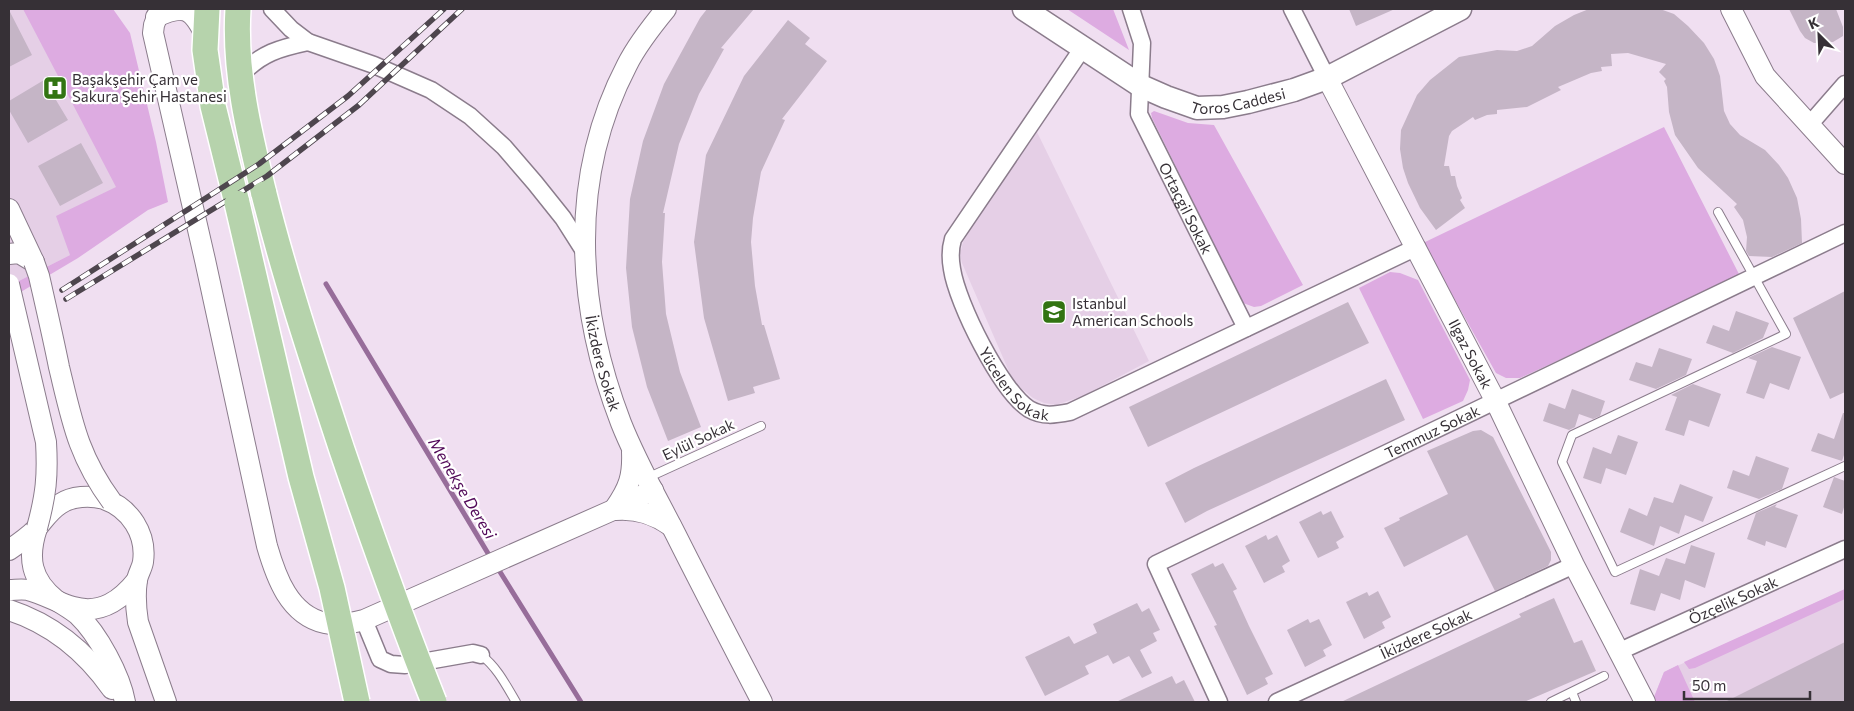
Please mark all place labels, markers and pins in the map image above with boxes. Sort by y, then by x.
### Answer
place label: Başakşehir Çam ve Sakura Şehir Hastanesi [72,70,227,105]
hospital icon: Başakşehir Çam ve Sakura Şehir Hastanesi [42,75,68,101]
place label: Istanbul American Schools [1072,294,1193,329]
school or university icon: Istanbul American Schools [1041,299,1067,325]

